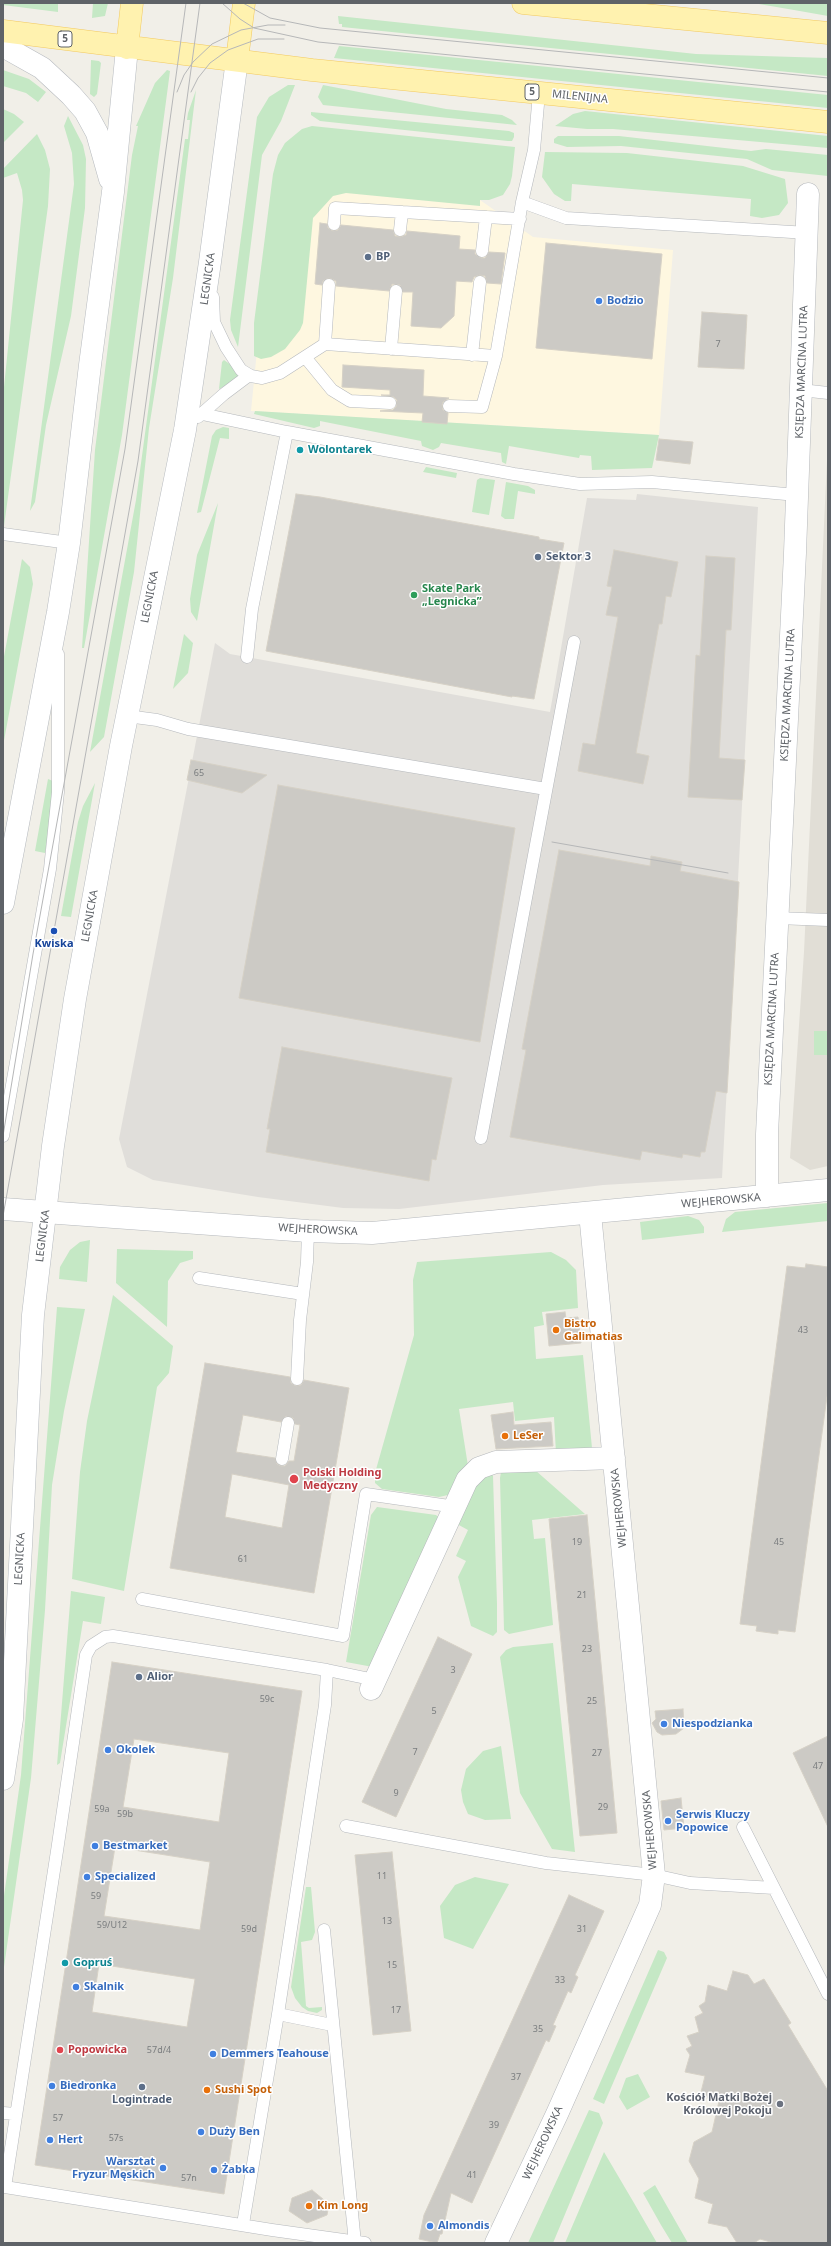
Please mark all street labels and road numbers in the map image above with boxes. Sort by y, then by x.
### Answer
road number: 5 [58,31,72,47]
road number: 5 [525,84,539,100]
street label: MILENIJNA [551,88,609,106]
street label: LEGNICKA [198,252,218,306]
street label: KSIĘDZA MARCINA LUTRA [793,305,811,439]
street label: LEGNICKA [138,570,162,624]
street label: KSIĘDZA MARCINA LUTRA [778,628,798,762]
street label: LEGNICKA [79,889,101,943]
street label: KSIĘDZA MARCINA LUTRA [762,952,782,1086]
street label: WEJHEROWSKA [681,1191,761,1211]
street label: LEGNICKA [33,1209,53,1263]
street label: WEJHEROWSKA [278,1221,358,1239]
street label: WEJHEROWSKA [608,1468,630,1548]
street label: LEGNICKA [12,1532,28,1586]
street label: WEJHEROWSKA [640,1790,660,1870]
street label: WEJHEROWSKA [520,2104,566,2182]

